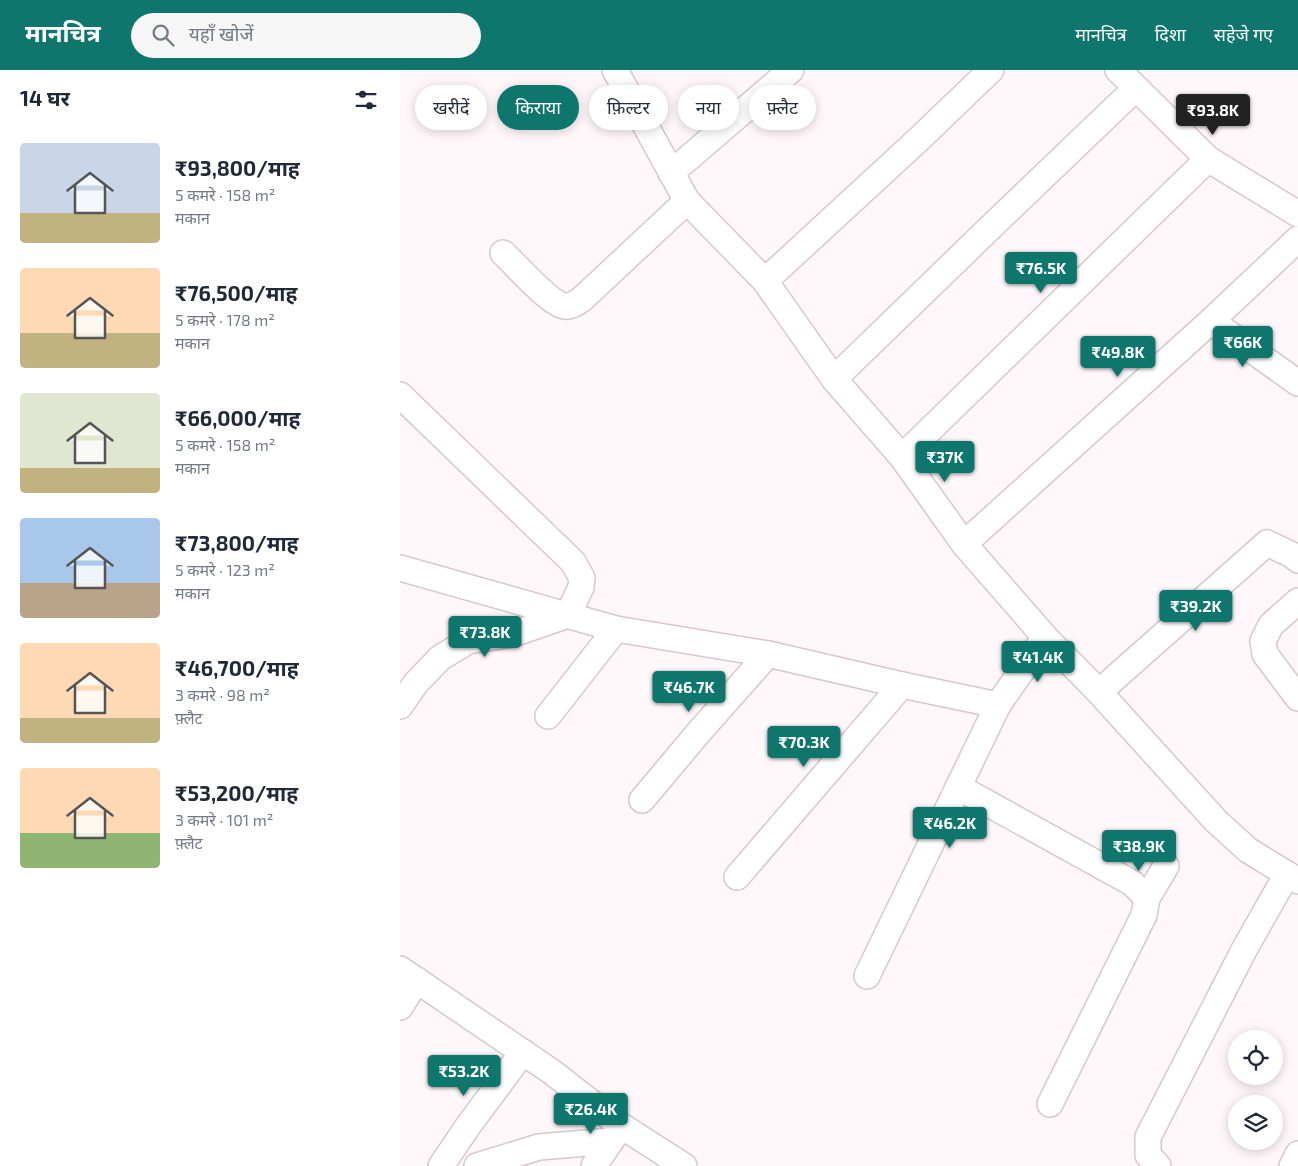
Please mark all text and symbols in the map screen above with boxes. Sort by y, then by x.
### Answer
search box [131,13,481,58]
text: मानचित्र [25,18,101,47]
icon: search [149,21,177,49]
text: यहाँ खोजें [189,22,254,45]
text: मानचित्र [1075,23,1127,45]
text: दिशा [1155,23,1186,45]
text: सहेजे गए [1214,23,1273,45]
text: 14 घर [20,85,70,110]
chip: खरीदें [415,85,487,130]
chip: किराया [497,85,579,130]
chip: फ़िल्टर [589,85,668,130]
chip: नया [678,85,739,130]
chip: फ़्लैट [749,85,816,130]
icon: filters [352,86,380,114]
pin: ₹93.8K [1172,93,1254,136]
text: ₹93.8K [1187,100,1239,119]
text: ₹93,800/माह [175,155,300,180]
icon: home [60,163,120,223]
text: 5 कमरे · 158 m² [175,185,275,204]
text: मकान [175,208,210,227]
pin: ₹76.5K [1000,252,1082,294]
text: ₹76.5K [1016,258,1066,277]
text: ₹76,500/माह [175,280,297,305]
icon: home [60,288,120,348]
text: 5 कमरे · 178 m² [175,310,275,329]
pin: ₹66K [1213,326,1273,368]
text: ₹66K [1224,332,1262,351]
text: मकान [175,333,210,352]
pin: ₹49.8K [1077,336,1159,378]
text: ₹49.8K [1091,342,1145,361]
text: ₹66,000/माह [175,405,300,430]
icon: home [60,413,120,473]
text: 5 कमरे · 158 m² [175,435,275,454]
pin: ₹37K [915,440,975,483]
text: ₹37K [926,447,964,466]
text: मकान [175,458,210,477]
text: ₹73,800/माह [175,530,298,555]
icon: home [60,538,120,598]
text: 5 कमरे · 123 m² [175,560,275,579]
text: मकान [175,583,210,602]
pin: ₹39.2K [1155,590,1237,632]
text: ₹39.2K [1170,596,1222,615]
pin: ₹73.8K [444,616,526,658]
text: ₹73.8K [460,622,511,641]
pin: ₹41.4K [997,640,1079,683]
text: ₹41.4K [1013,647,1063,666]
text: ₹46,700/माह [175,655,299,680]
icon: home [60,663,120,723]
pin: ₹46.7K [648,670,730,713]
text: ₹46.7K [663,677,715,696]
text: 3 कमरे · 98 m² [175,685,270,704]
text: फ़्लैट [175,708,203,727]
pin: ₹70.3K [763,726,845,768]
text: ₹70.3K [778,732,830,751]
text: ₹53,200/माह [175,780,298,805]
icon: home [60,788,120,848]
pin: ₹46.2K [909,806,991,849]
text: 3 कमरे · 101 m² [175,810,273,829]
text: ₹46.2K [924,813,976,832]
pin: ₹38.9K [1098,830,1180,872]
text: फ़्लैट [175,833,203,852]
text: ₹38.9K [1113,836,1165,855]
map controls [1228,1030,1283,1150]
button: locate [1228,1030,1283,1085]
pin: ₹53.2K [423,1054,505,1097]
text: ₹53.2K [439,1061,489,1080]
pin: ₹26.4K [550,1092,632,1135]
button: layers [1228,1095,1283,1150]
text: ₹26.4K [565,1099,617,1118]

